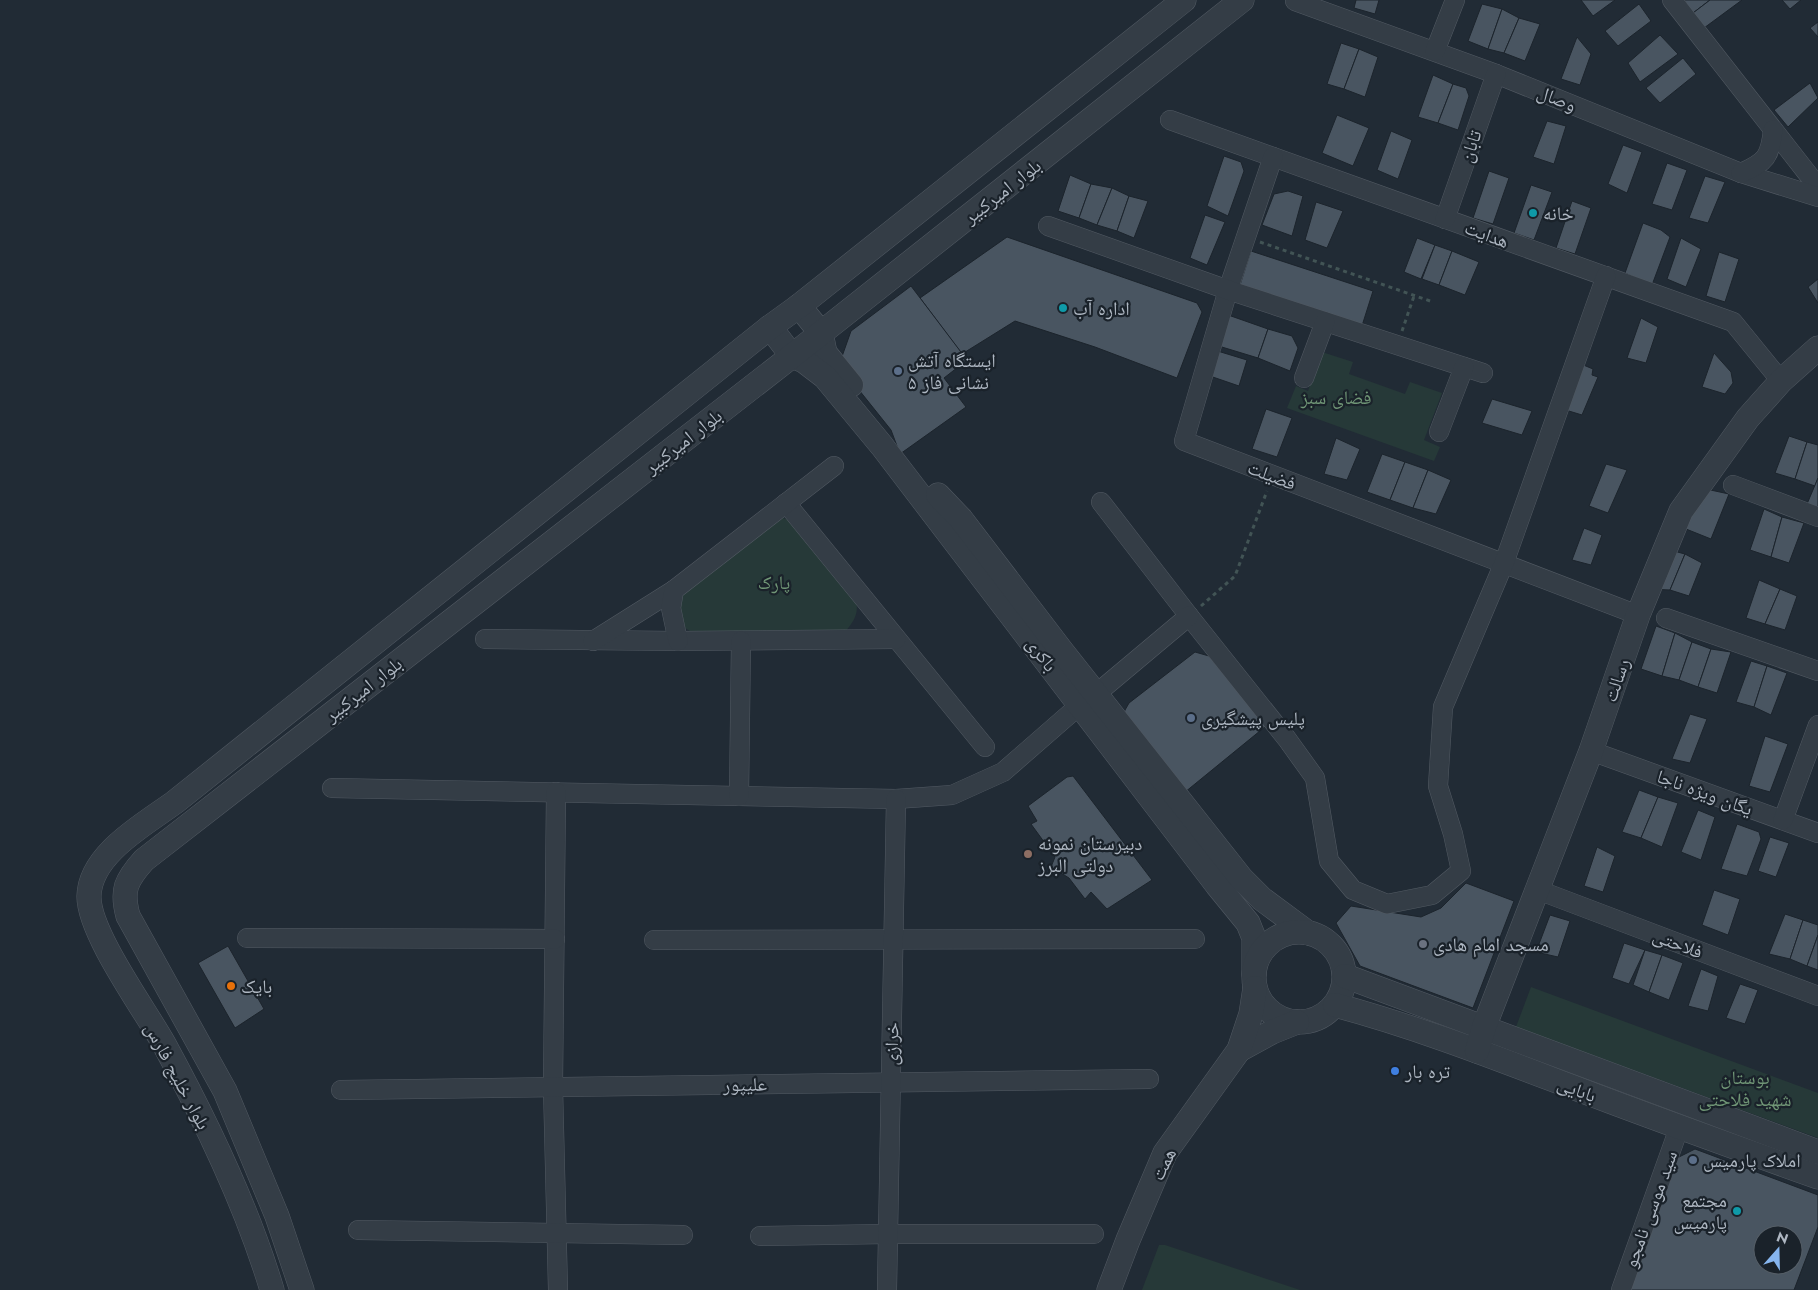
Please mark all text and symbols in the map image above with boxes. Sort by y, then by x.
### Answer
street label: وصال [1533,78,1580,118]
street label: تابان [1452,126,1489,166]
street label: بلوار امیرکبیر [957,152,1047,231]
place label: خانه [1543,200,1574,227]
marker: خانه [1527,207,1539,219]
street label: هدایت [1461,214,1513,255]
place label: اداره آب [1073,295,1130,322]
marker: اداره آب [1057,302,1069,314]
place label: ایستگاه آتش نشانی فاز ۵ [908,347,996,396]
marker: ایستگاه آتش نشانی فاز ۵ [892,365,904,377]
park label: فضای سبز [1300,384,1371,411]
street label: بلوار امیرکبیر [638,402,728,481]
street label: فضیلت [1244,454,1300,497]
park label: پارک [758,569,790,596]
street label: باکری [1020,631,1064,677]
street label: بلوار امیرکبیر [318,650,408,729]
street label: رسالت [1597,655,1636,705]
place label: پلیس پیشگیری [1201,705,1305,732]
marker: پلیس پیشگیری [1185,712,1197,724]
street label: یگان ویژه ناجا [1653,763,1757,822]
place label: دبیرستان نمونه دولتی البرز [1037,830,1143,879]
marker: دبیرستان نمونه دولتی البرز [1022,848,1034,860]
street label: فلاحتی [1649,922,1707,965]
place label: مسجد امام هادی [1433,931,1549,958]
marker: مسجد امام هادی [1417,938,1429,950]
place label: بایک [241,973,272,1000]
marker: بایک [225,980,237,992]
street label: بلوار خلیج فارس [138,1018,217,1135]
street label: خرازی [878,1022,905,1066]
place label: تره بار [1404,1058,1450,1085]
park label: بوستان شهید فلاحتی [1699,1064,1791,1113]
marker: تره بار [1389,1065,1401,1077]
street label: بابایی [1553,1070,1600,1109]
street label: علیپور [722,1071,768,1098]
street label: همت [1144,1143,1183,1185]
street label: سید موسی نامجو [1617,1147,1684,1272]
place label: املاک پارمیس [1703,1147,1801,1174]
marker: املاک پارمیس [1687,1154,1699,1166]
place label: مجتمع پارمیس [1674,1187,1727,1236]
marker: مجتمع پارمیس [1731,1205,1743,1217]
north arrow [1753,1225,1803,1275]
text: N [1774,1226,1791,1249]

